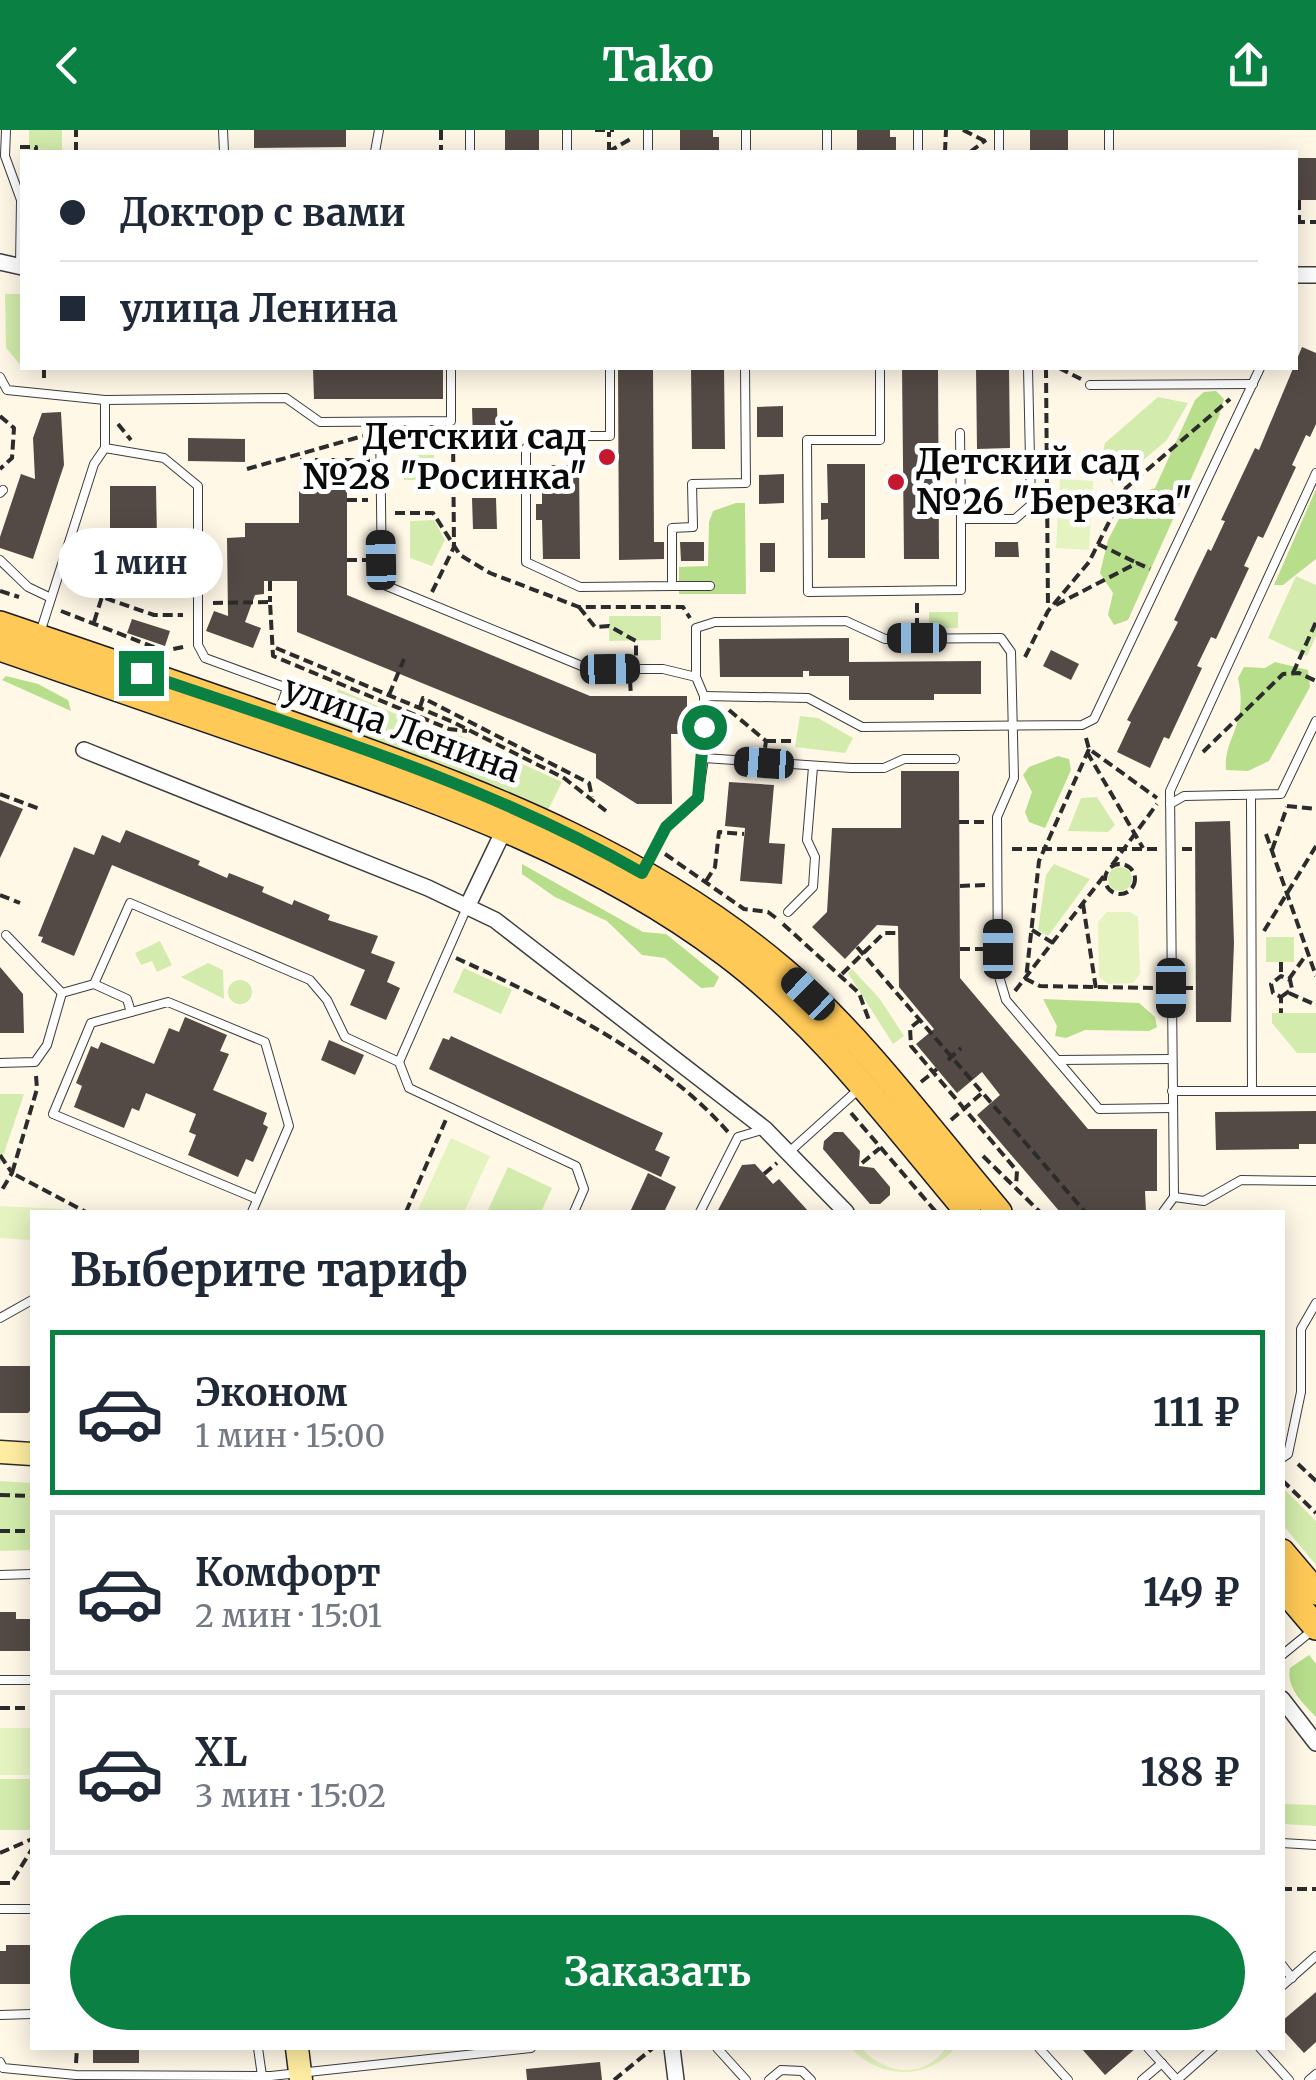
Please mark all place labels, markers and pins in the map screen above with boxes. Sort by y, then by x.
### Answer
place label: Детский сад №28 "Росинка" [303,415,587,499]
place label: Детский сад №26 "Березка" [916,440,1192,524]
marker: Детский сад №28 "Росинка" [596,446,618,468]
marker: Детский сад №26 "Березка" [885,471,907,493]

